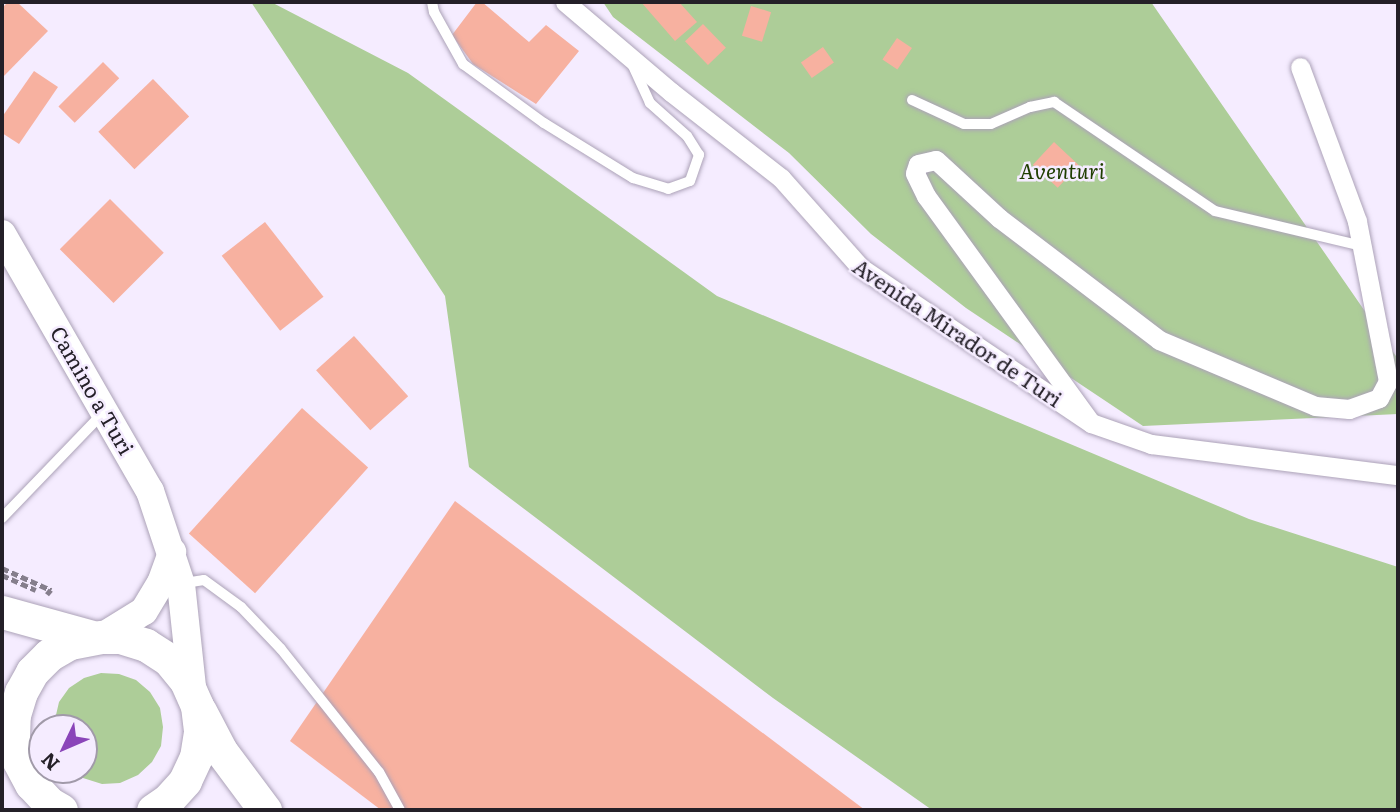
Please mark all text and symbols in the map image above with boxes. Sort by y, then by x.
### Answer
park label: Aventuri [1019,157,1105,183]
street label: Avenida Mirador de Turi [849,253,1067,411]
street label: Camino a Turi [46,321,140,459]
north arrow [28,714,98,784]
text: N [34,747,65,778]

